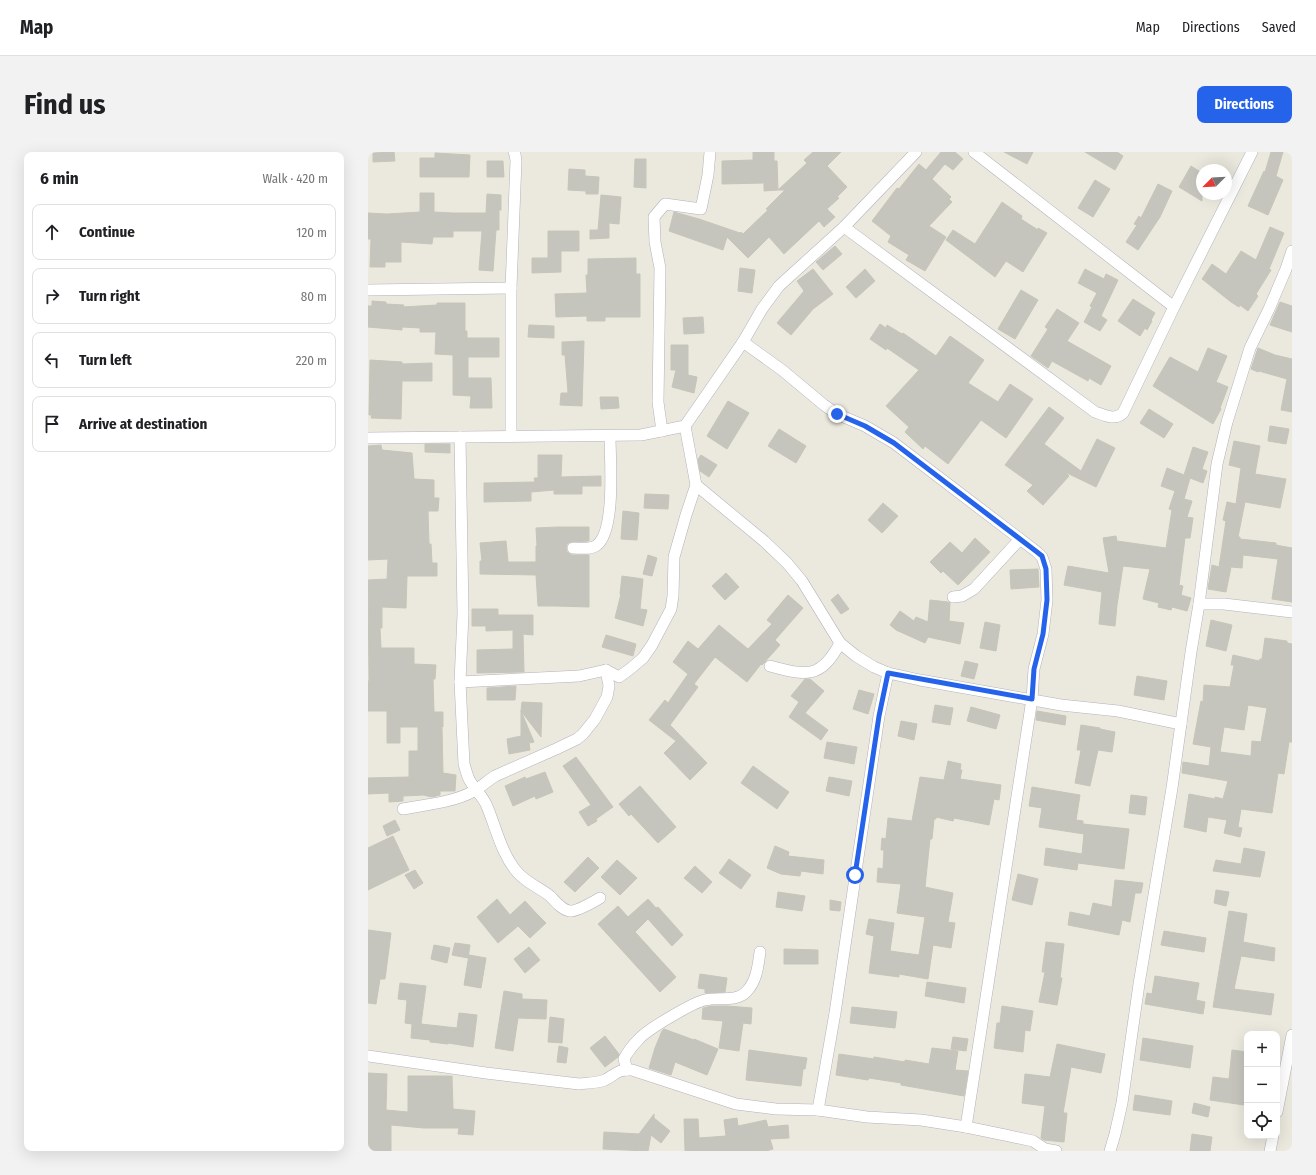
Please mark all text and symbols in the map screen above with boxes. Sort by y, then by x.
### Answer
text: Map [20,16,53,39]
text: Map [1136,19,1160,36]
text: Directions [1182,19,1240,36]
text: Saved [1262,19,1296,36]
button: Directions [1197,86,1292,123]
text: Find us [24,88,106,121]
north arrow [1196,164,1232,200]
text: 6 min [40,168,79,189]
text: Walk · 420 m [262,171,328,186]
icon: ahead [41,221,63,243]
text: Continue [79,223,135,241]
text: 120 m [296,225,327,240]
icon: right [41,285,63,307]
text: Turn right [79,287,140,305]
text: 80 m [301,289,327,304]
icon: left [41,349,63,371]
text: Turn left [79,351,132,369]
text: 220 m [296,353,327,368]
route end [828,405,846,423]
icon: arrive [41,413,63,435]
text: Arrive at destination [79,415,207,433]
route start [846,866,864,884]
map controls [1244,1031,1280,1139]
button: + [1244,1031,1280,1067]
button: − [1244,1067,1280,1103]
button: locate [1244,1103,1280,1139]

